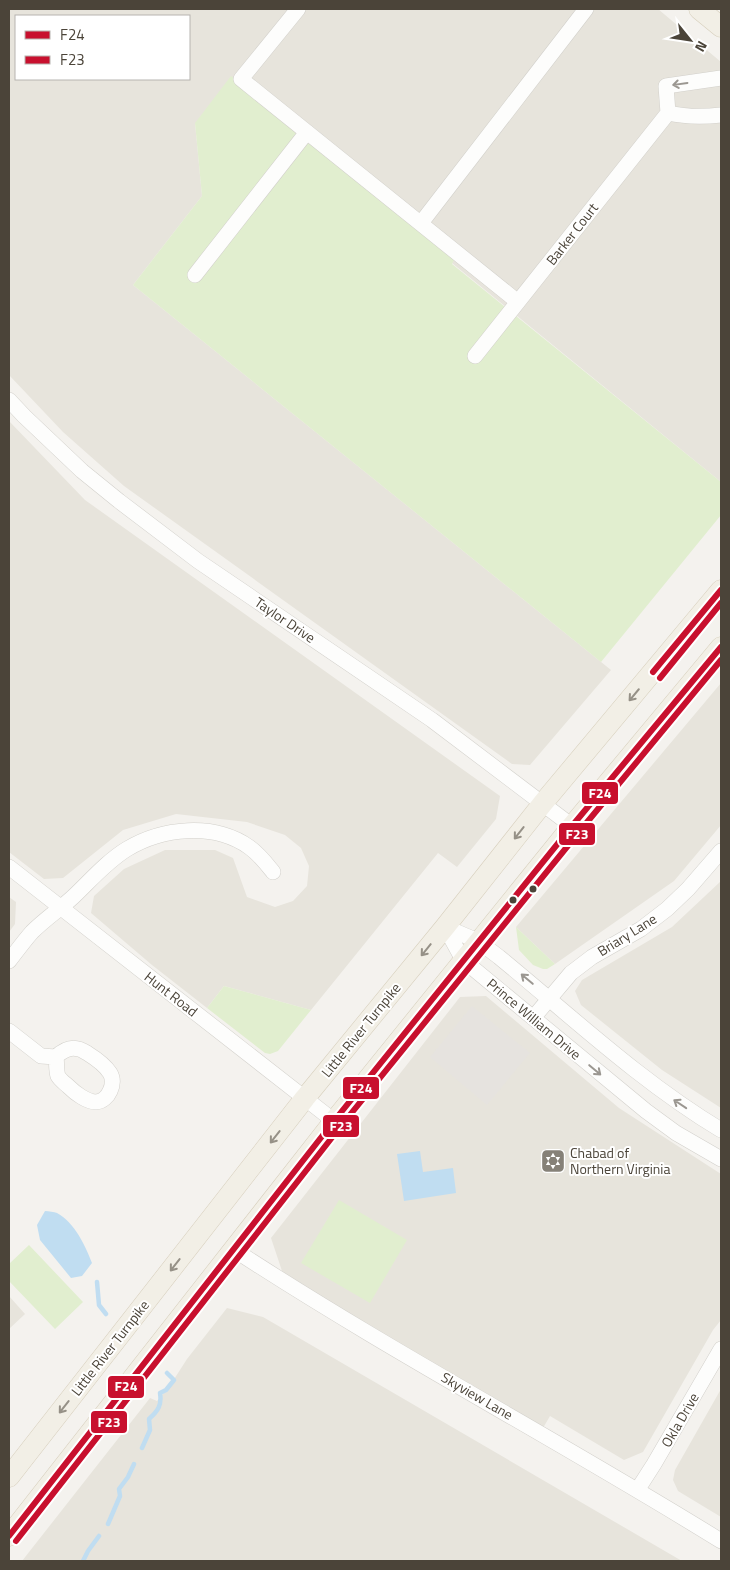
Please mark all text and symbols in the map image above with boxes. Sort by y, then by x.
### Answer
legend [15,15,190,80]
north arrow [665,15,715,65]
text: F24 [60,23,85,46]
text: N [690,37,713,56]
text: F23 [60,48,85,71]
one-way arrow [672,79,688,89]
street label: Barker Court [541,198,603,269]
street label: Taylor Drive [251,592,320,648]
one-way arrow [628,688,640,701]
line badge: F24 [581,781,619,805]
text: F24 [588,782,612,803]
line badge: F23 [558,822,596,846]
text: F23 [565,823,589,844]
one-way arrow [514,827,525,840]
unlabelled marker [528,884,538,894]
unlabelled marker [508,895,518,905]
street label: Briary Lane [593,908,661,961]
one-way arrow [420,944,431,957]
street label: Hunt Road [140,966,202,1021]
street label: Prince William Drive [483,973,586,1064]
one-way arrow [520,974,533,985]
street label: Little River Turnpike [316,978,405,1081]
one-way arrow [588,1064,601,1075]
line badge: F24 [342,1076,380,1100]
text: F24 [349,1077,373,1098]
one-way arrow [673,1099,687,1109]
line badge: F23 [322,1114,360,1138]
text: F23 [329,1115,353,1136]
one-way arrow [269,1130,280,1143]
place label: Chabad of Northern Virginia [570,1142,670,1179]
synagogue icon: Chabad of Northern Virginia [540,1148,566,1174]
one-way arrow [169,1258,180,1271]
street label: Little River Turnpike [66,1295,154,1400]
street label: Skyview Lane [437,1366,517,1425]
line badge: F24 [107,1375,145,1399]
text: F24 [114,1375,138,1396]
street label: Okla Drive [655,1389,704,1451]
one-way arrow [58,1400,69,1413]
line badge: F23 [90,1410,128,1434]
text: F23 [97,1411,121,1432]

